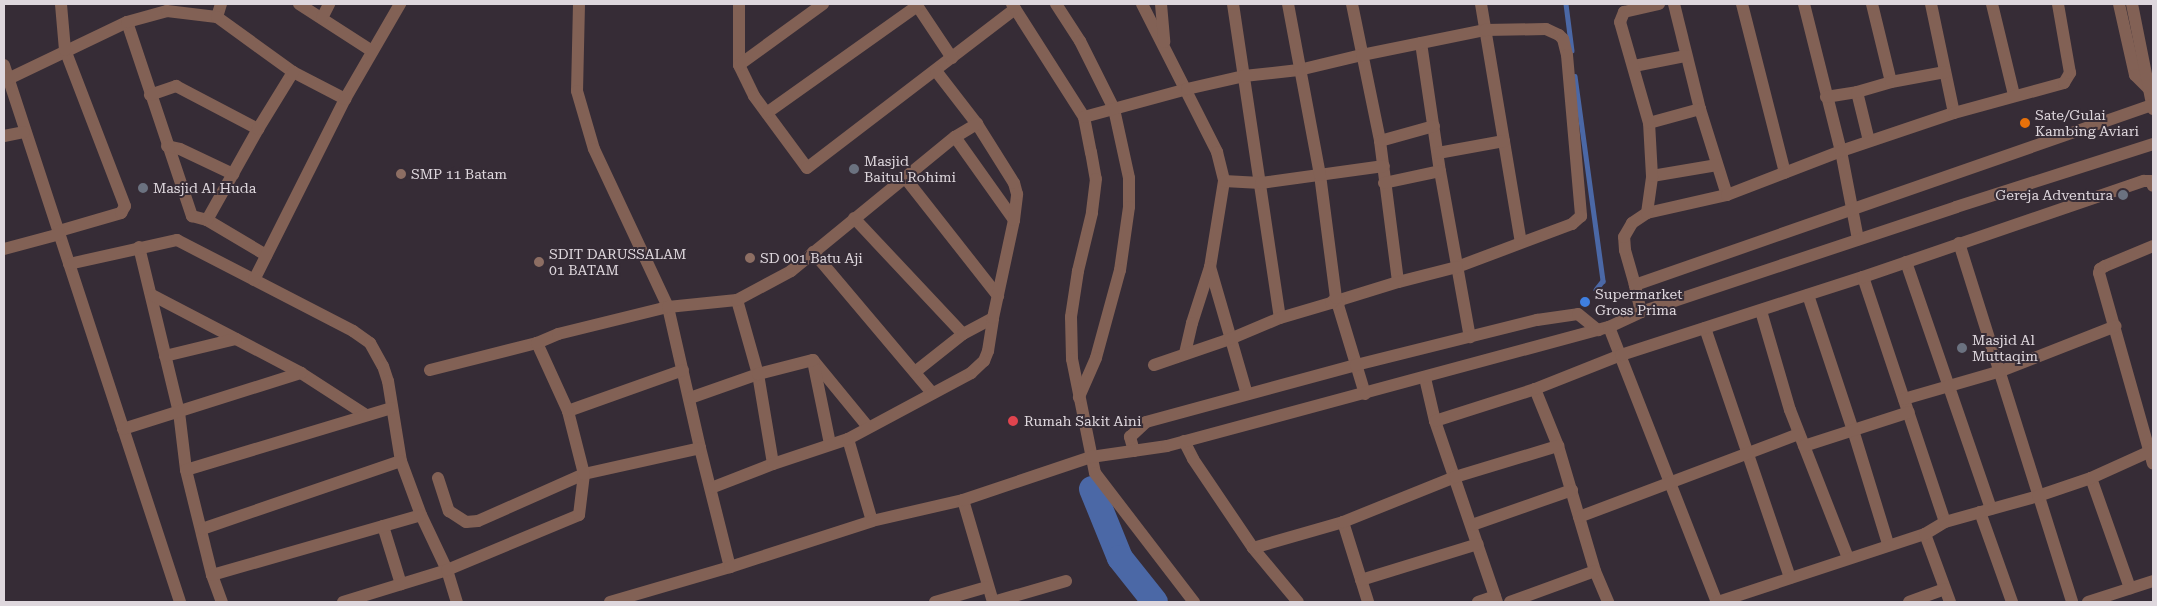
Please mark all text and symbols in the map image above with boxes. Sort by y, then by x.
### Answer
place label: Sate/Gulai Kambing Aviari [2035,107,2139,140]
marker: Sate/Gulai Kambing Aviari [2019,117,2031,129]
place label: Masjid Baitul Rohimi [864,153,956,186]
marker: Masjid Baitul Rohimi [848,163,860,175]
place label: SMP 11 Batam [411,166,507,182]
marker: SMP 11 Batam [395,168,407,180]
place label: Masjid Al Huda [153,180,256,196]
marker: Masjid Al Huda [137,182,149,194]
place label: Gereja Adventura [1995,187,2113,203]
marker: Gereja Adventura [2117,189,2129,201]
place label: SDIT DARUSSALAM 01 BATAM [549,246,686,278]
place label: SD 001 Batu Aji [760,250,863,266]
marker: SD 001 Batu Aji [744,252,756,264]
marker: SDIT DARUSSALAM 01 BATAM [533,256,545,268]
place label: Supermarket Gross Prima [1595,286,1683,318]
marker: Supermarket Gross Prima [1579,296,1591,308]
place label: Masjid Al Muttaqim [1972,332,2038,364]
marker: Masjid Al Muttaqim [1956,342,1968,354]
place label: Rumah Sakit Aini [1024,413,1141,429]
marker: Rumah Sakit Aini [1006,414,1020,428]

